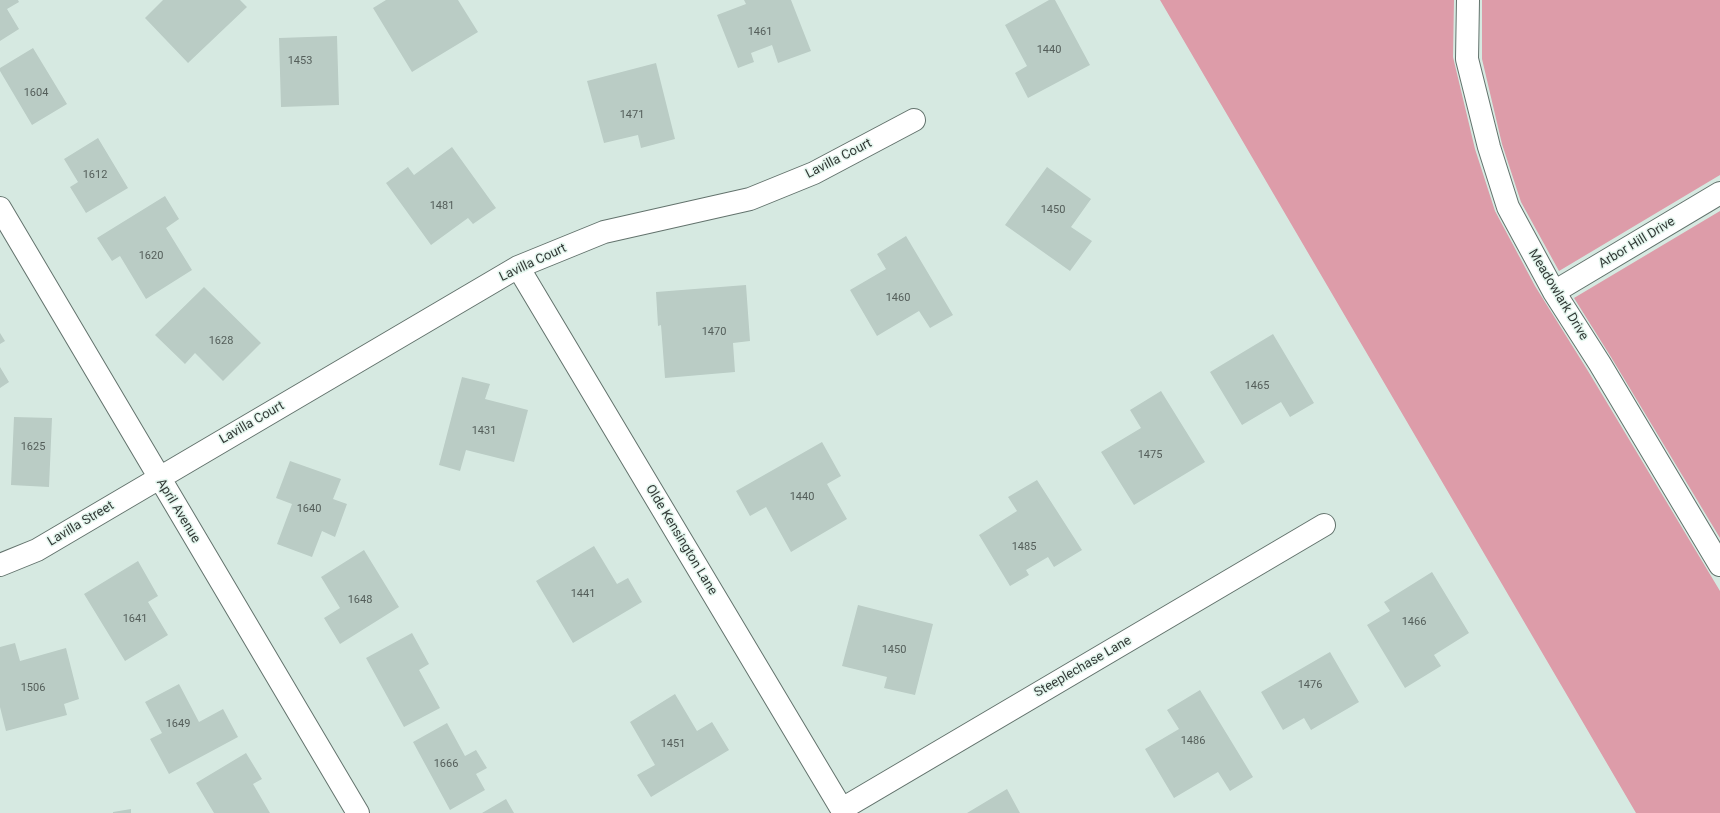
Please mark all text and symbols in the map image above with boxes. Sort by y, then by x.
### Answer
house number: 1461 [748,25,772,39]
house number: 1440 [1037,43,1061,57]
house number: 1453 [288,54,312,68]
house number: 1604 [24,86,48,100]
house number: 1471 [620,108,644,122]
street label: Lavilla Court [803,136,875,182]
house number: 1612 [83,168,107,182]
house number: 1481 [430,199,454,213]
house number: 1450 [1041,203,1065,217]
street label: Arbor Hill Drive [1596,214,1678,272]
street label: Lavilla Court [497,241,569,285]
street label: Meadowlark Drive [1525,247,1591,343]
house number: 1620 [139,249,163,263]
house number: 1460 [886,291,910,305]
house number: 1470 [702,325,726,339]
house number: 1628 [209,334,233,348]
house number: 1465 [1245,379,1269,393]
street label: Lavilla Court [217,398,287,448]
house number: 1431 [472,424,496,438]
house number: 1625 [21,440,45,454]
house number: 1475 [1138,448,1162,462]
street label: April Avenue [153,476,203,546]
street label: Olde Kensington Lane [642,482,720,598]
house number: 1440 [790,490,814,504]
street label: Lavilla Street [45,498,117,550]
house number: 1640 [297,502,321,516]
house number: 1485 [1012,540,1036,554]
house number: 1441 [571,587,595,601]
house number: 1648 [348,593,372,607]
house number: 1641 [123,612,147,626]
house number: 1466 [1402,615,1426,629]
street label: Steeplechase Lane [1032,633,1134,701]
house number: 1450 [882,643,906,657]
house number: 1476 [1298,678,1322,692]
house number: 1506 [21,681,45,695]
house number: 1649 [166,717,190,731]
house number: 1486 [1181,734,1205,748]
house number: 1451 [661,737,685,751]
house number: 1666 [434,757,458,771]

